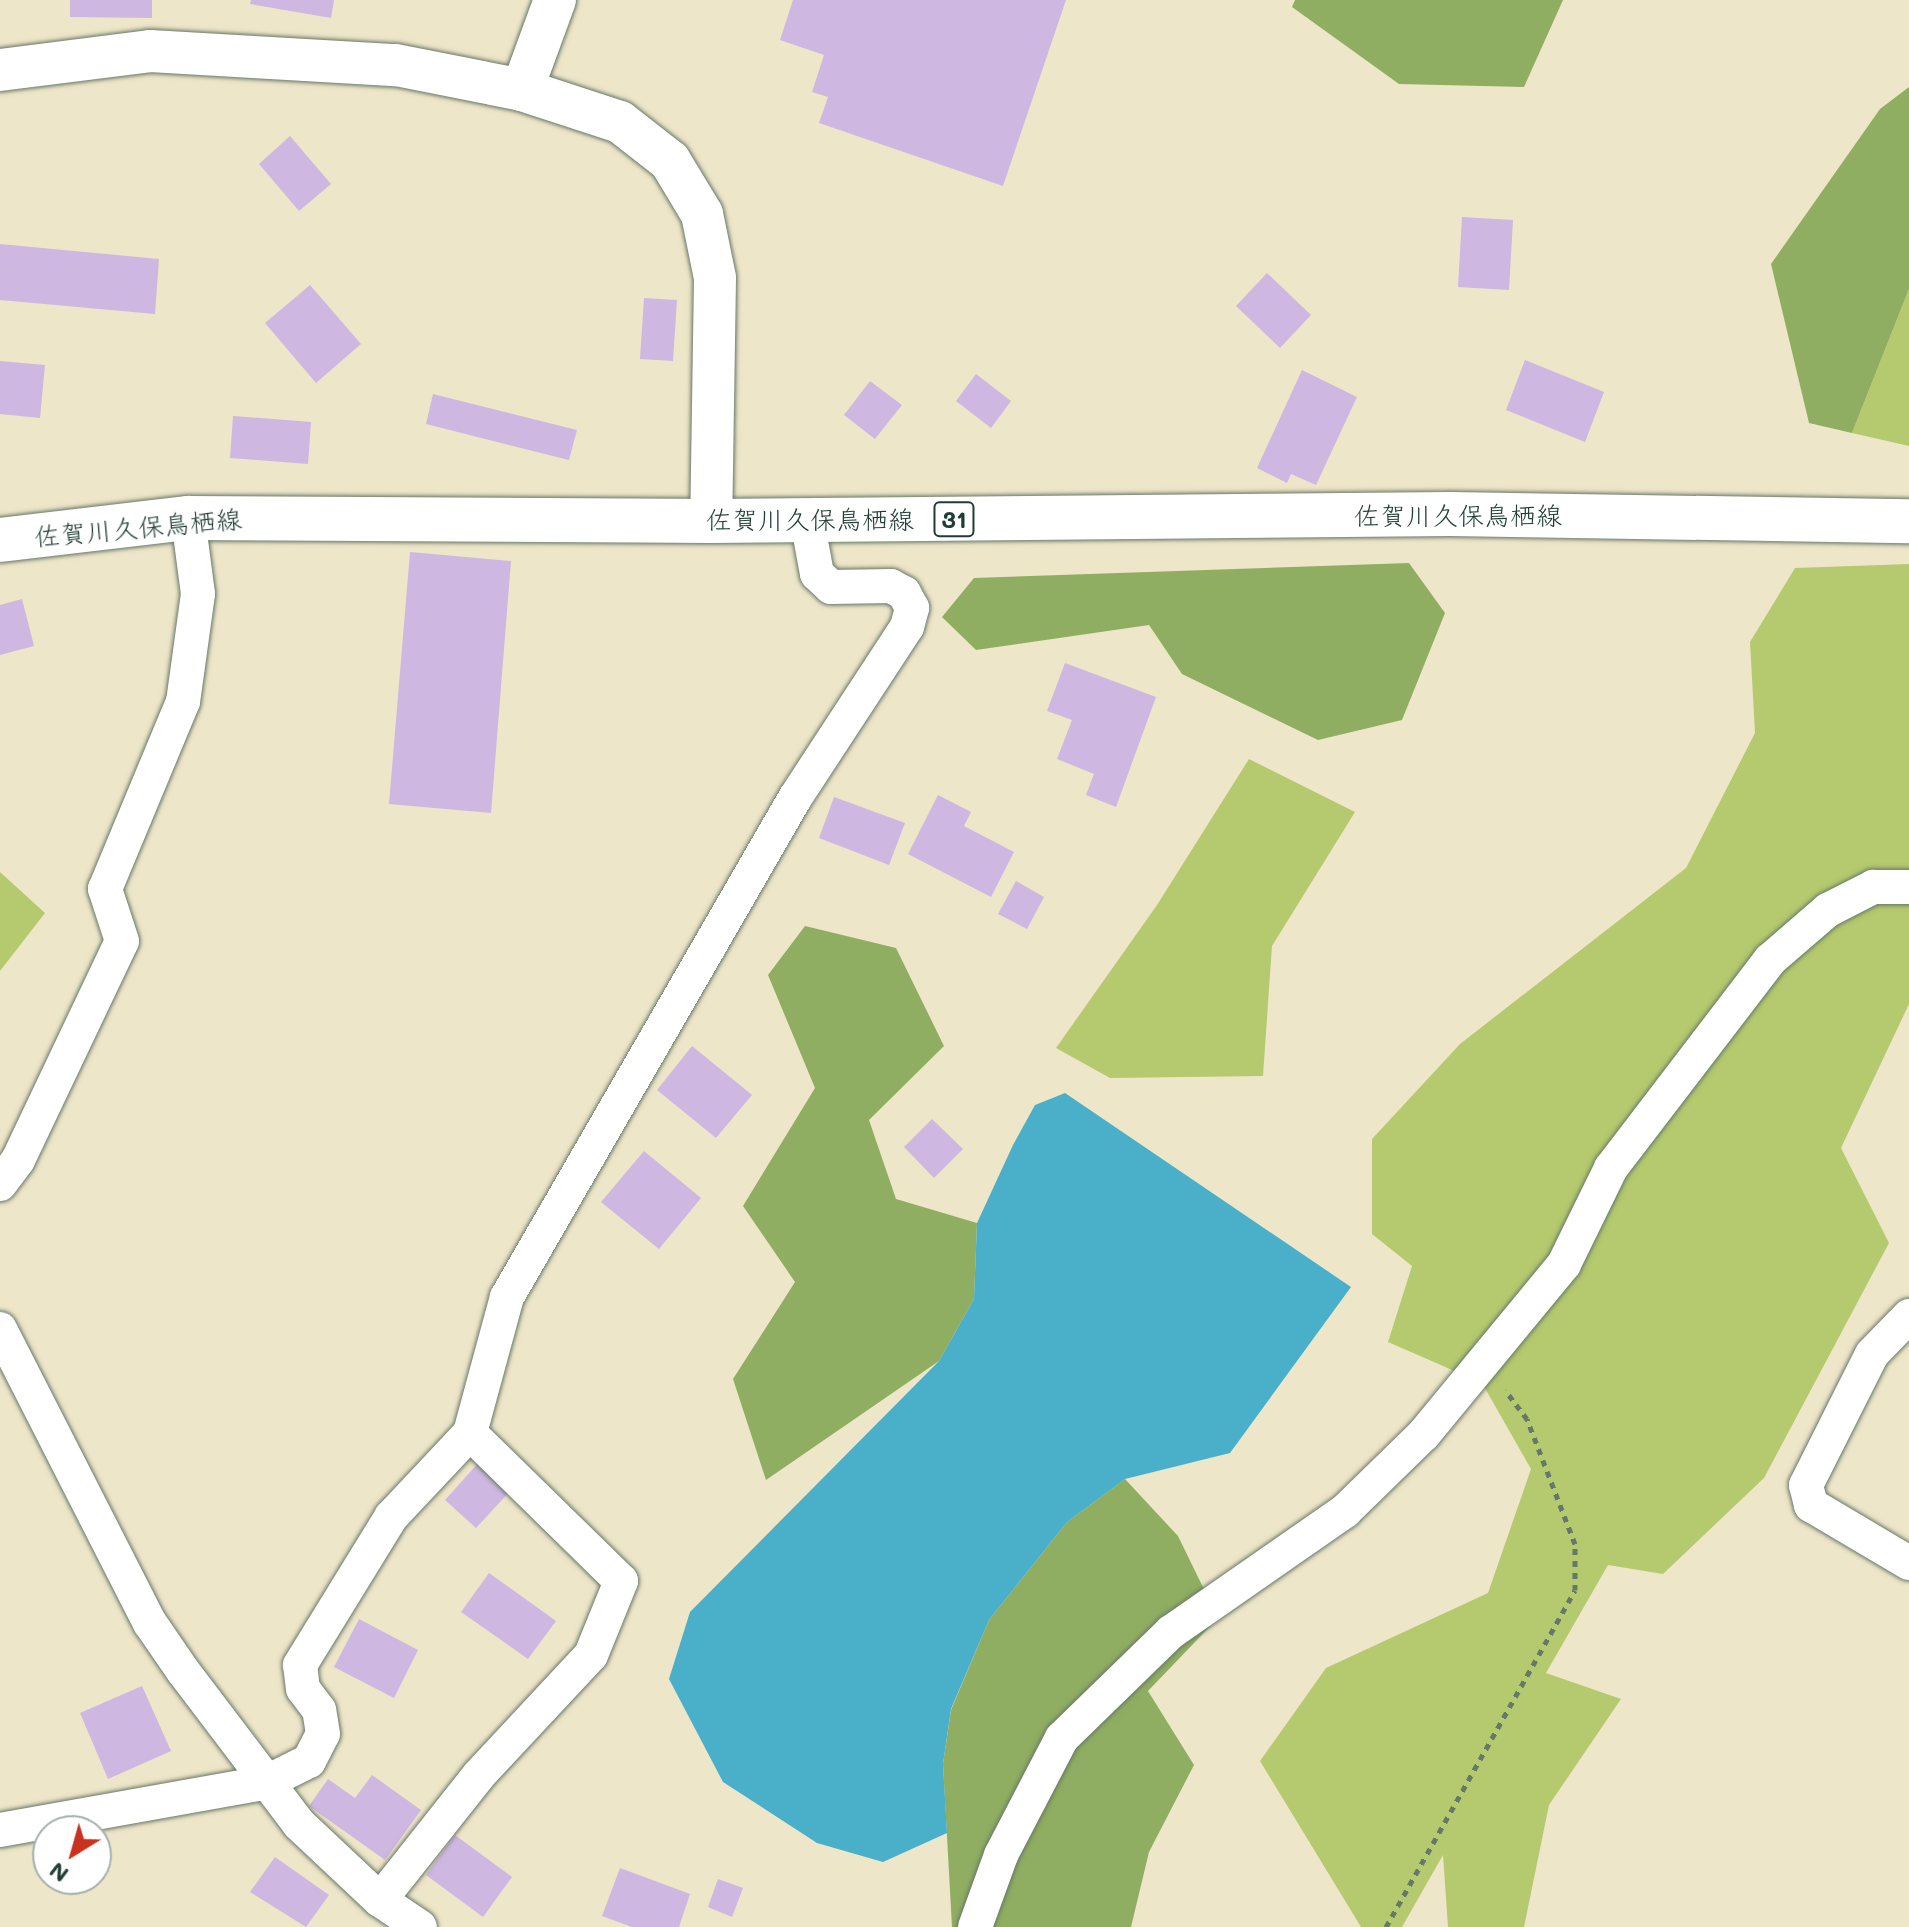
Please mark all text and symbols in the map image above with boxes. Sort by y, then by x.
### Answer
road number: 31 [932,499,976,539]
street label: 佐賀川久保鳥栖線 [1354,500,1562,532]
street label: 佐賀川久保鳥栖線 [33,503,243,553]
street label: 佐賀川久保鳥栖線 [706,504,914,536]
north arrow [32,1815,112,1895]
text: N [43,1856,74,1890]

